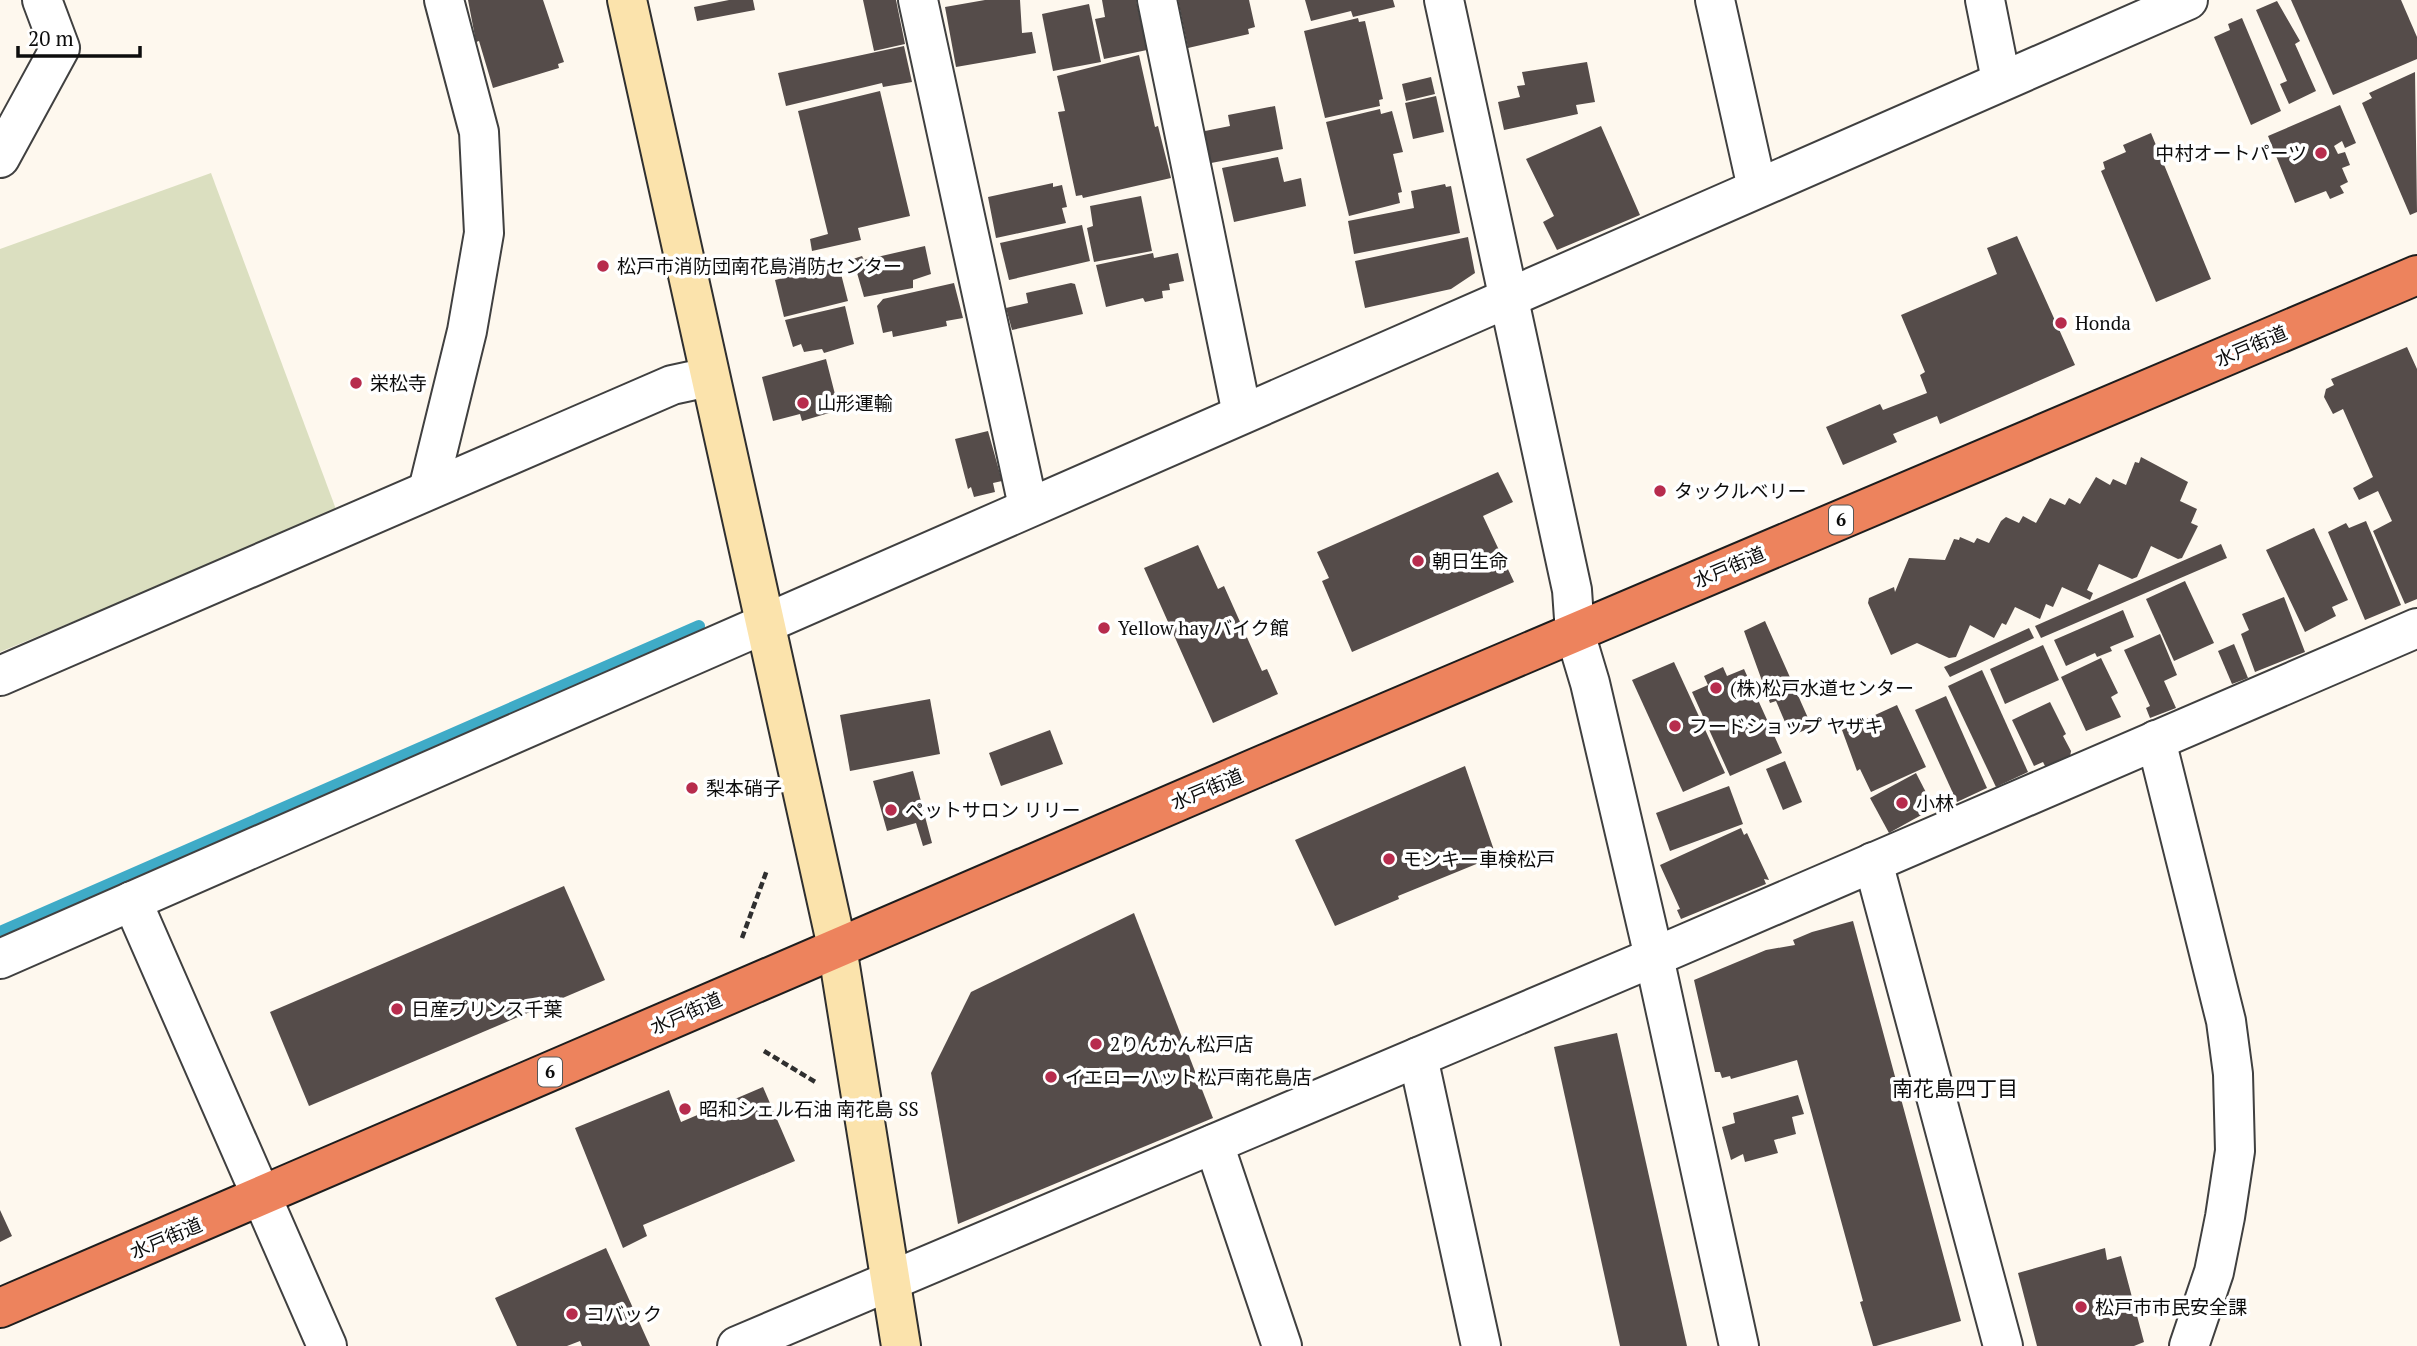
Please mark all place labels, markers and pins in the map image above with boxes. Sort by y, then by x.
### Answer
place label: 中村オートパーツ [2155,140,2307,165]
marker: 中村オートパーツ [2313,145,2329,161]
place label: 松戸市消防団南花島消防センター [617,253,902,278]
marker: 松戸市消防団南花島消防センター [595,258,611,274]
place label: Honda [2075,310,2131,335]
marker: Honda [2053,315,2069,331]
place label: 栄松寺 [370,370,427,395]
marker: 栄松寺 [348,375,364,391]
place label: 山形運輸 [817,390,893,415]
marker: 山形運輸 [795,395,811,411]
place label: タックルベリー [1674,478,1806,503]
marker: タックルベリー [1652,483,1668,499]
place label: 朝日生命 [1432,548,1508,573]
marker: 朝日生命 [1410,553,1426,569]
place label: Yellow hay バイク館 [1118,615,1289,640]
marker: Yellow hay バイク館 [1096,620,1112,636]
place label: (株)松戸水道センター [1730,675,1914,700]
marker: (株)松戸水道センター [1708,680,1724,696]
place label: フードショップ ヤザキ [1689,713,1884,738]
marker: フードショップ ヤザキ [1667,718,1683,734]
place label: 梨本硝子 [706,775,782,800]
marker: 梨本硝子 [684,780,700,796]
place label: 小林 [1916,790,1954,815]
marker: 小林 [1894,795,1910,811]
place label: ペットサロン リリー [905,797,1081,822]
marker: ペットサロン リリー [883,802,899,818]
place label: モンキー車検松戸 [1403,846,1555,871]
marker: モンキー車検松戸 [1381,851,1397,867]
place label: 日産プリンス千葉 [411,996,563,1021]
marker: 日産プリンス千葉 [389,1001,405,1017]
place label: 2りんかん松戸店 [1110,1031,1253,1056]
marker: 2りんかん松戸店 [1088,1036,1104,1052]
place label: イエローハット松戸南花島店 [1065,1064,1311,1089]
marker: イエローハット松戸南花島店 [1043,1069,1059,1085]
place label: 昭和シェル石油 南花島 SS [699,1096,919,1121]
marker: 昭和シェル石油 南花島 SS [677,1101,693,1117]
place label: 松戸市市民安全課 [2095,1294,2247,1319]
marker: 松戸市市民安全課 [2073,1299,2089,1315]
place label: コバック [586,1301,662,1326]
marker: コバック [564,1306,580,1322]

